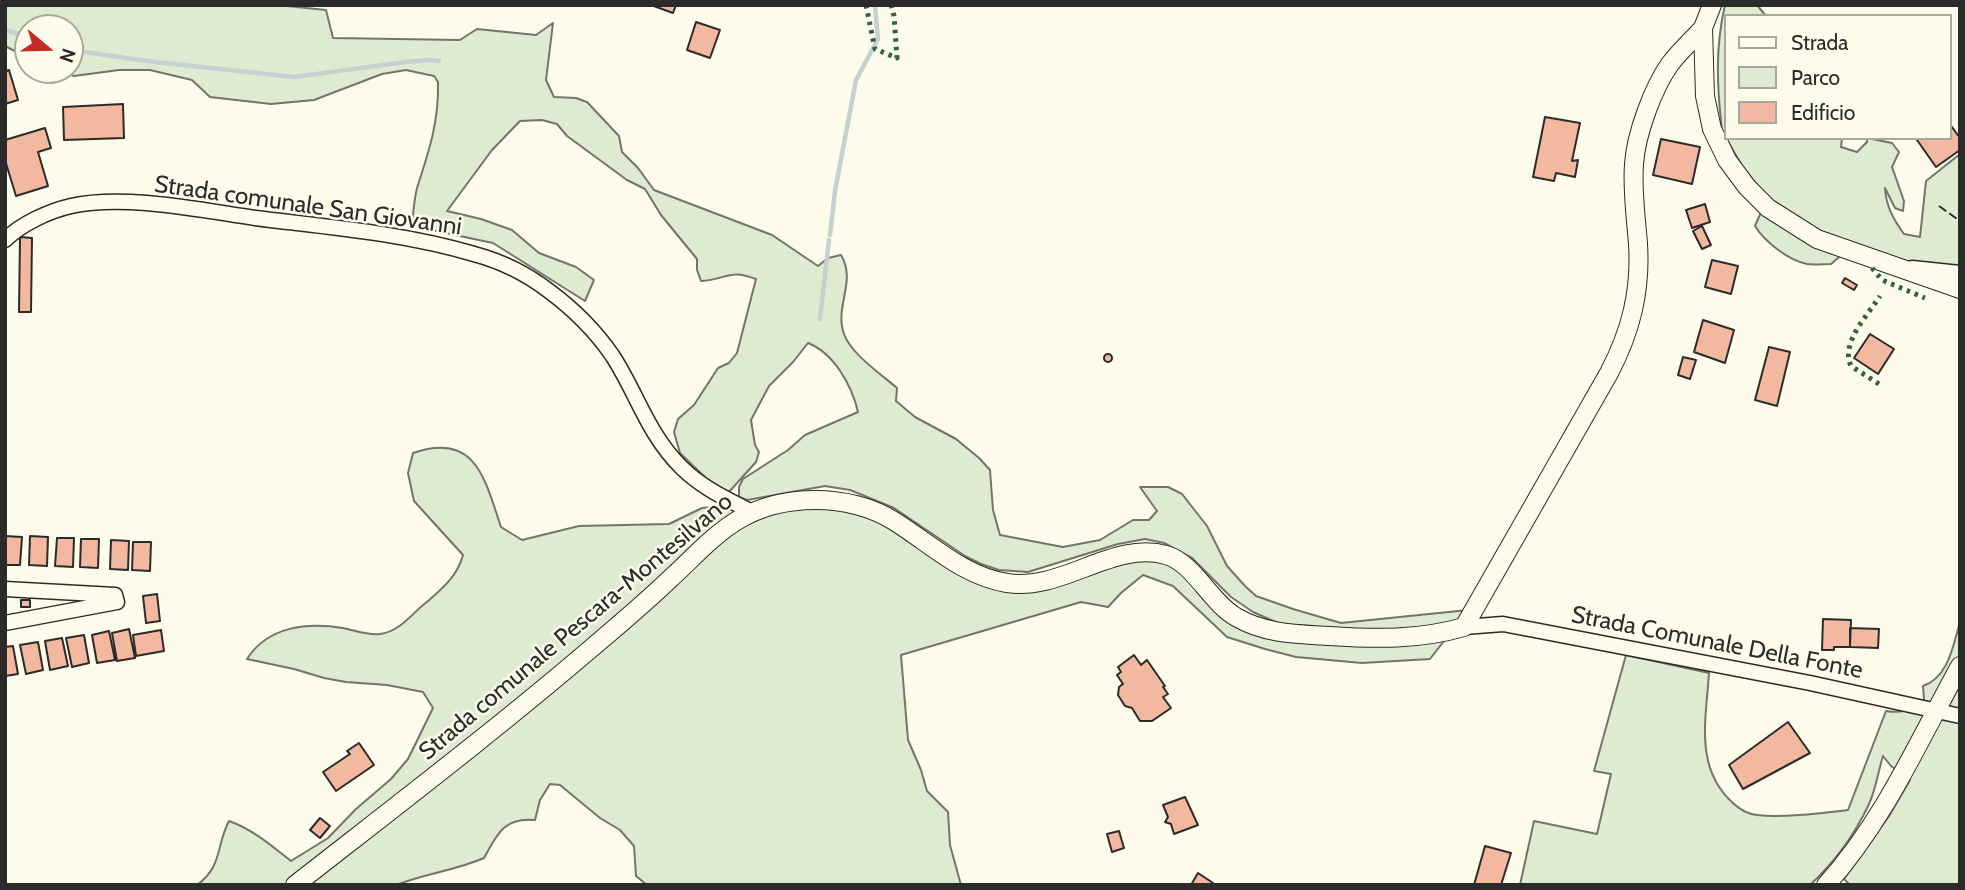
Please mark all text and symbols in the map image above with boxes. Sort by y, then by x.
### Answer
north arrow [14,14,84,84]
legend [1724,14,1951,140]
text: Strada [1791,30,1848,55]
text: N [54,45,80,65]
text: Parco [1791,65,1840,90]
text: Edificio [1791,100,1855,125]
street label: Strada comunale San Giovanni [152,170,464,242]
street label: Strada comunale Pescara-Montesilvano [414,487,738,767]
street label: Strada Comunale Della Fonte [1569,601,1865,685]

